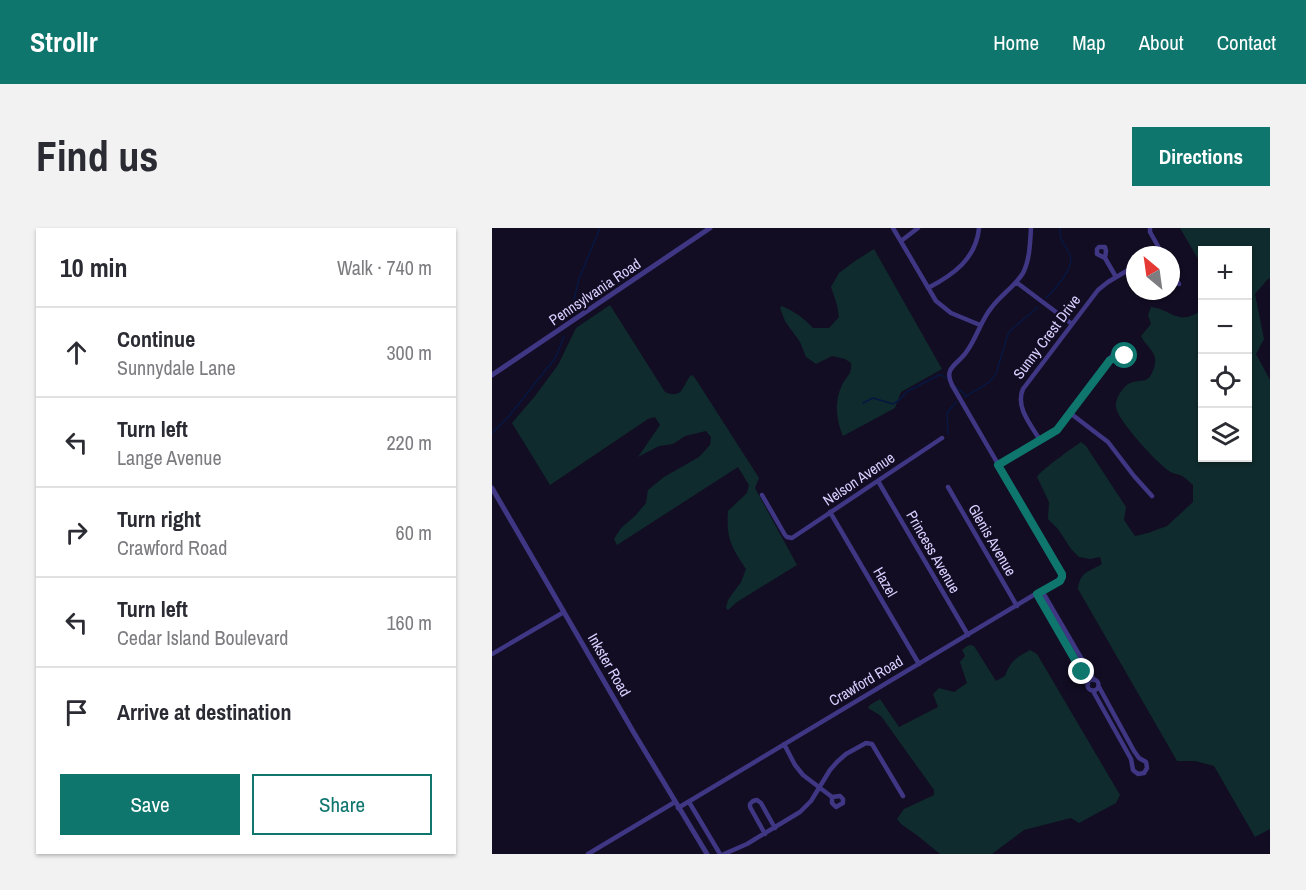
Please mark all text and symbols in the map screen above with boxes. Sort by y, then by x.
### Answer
text: Strollr [30,23,98,61]
text: Home [993,28,1039,57]
text: Map [1072,28,1106,57]
text: About [1139,28,1184,57]
text: Contact [1217,28,1276,57]
button: Directions [1132,127,1270,186]
text: Find us [36,128,158,184]
north arrow [1126,246,1180,300]
map controls [1198,246,1252,462]
button: + [1198,246,1252,300]
text: 10 min [60,250,128,285]
street label: Pennsylvania Road [545,253,645,330]
text: Walk · 740 m [337,254,432,281]
street label: Sunny Crest Drive [1008,290,1085,383]
button: − [1198,300,1252,354]
text: Continue [117,324,195,354]
icon: ahead [60,336,93,369]
text: 300 m [386,339,432,366]
route start [1111,342,1137,368]
text: Sunnydale Lane [117,354,236,381]
button: locate [1198,354,1252,408]
button: layers [1198,408,1252,462]
text: Turn left [117,414,188,444]
icon: left [60,426,93,459]
text: 220 m [386,429,432,456]
text: Lange Avenue [117,444,222,471]
street label: Nelson Avenue [819,447,899,510]
street label: Glenis Avenue [963,500,1022,580]
text: Turn right [117,504,201,534]
street label: Princess Avenue [901,507,966,597]
icon: right [60,516,93,549]
text: 60 m [396,519,432,546]
text: Crawford Road [117,534,227,561]
street label: Hazel [868,563,902,601]
text: Turn left [117,594,188,624]
icon: left [60,606,93,639]
text: 160 m [386,609,432,636]
text: Cedar Island Boulevard [117,624,288,651]
street label: Inkster Road [583,629,636,700]
street label: Crawford Road [825,650,907,711]
route end [1068,658,1094,684]
icon: arrive [60,696,93,729]
text: Arrive at destination [117,697,291,727]
button: Save [60,774,240,835]
button: Share [252,774,432,835]

